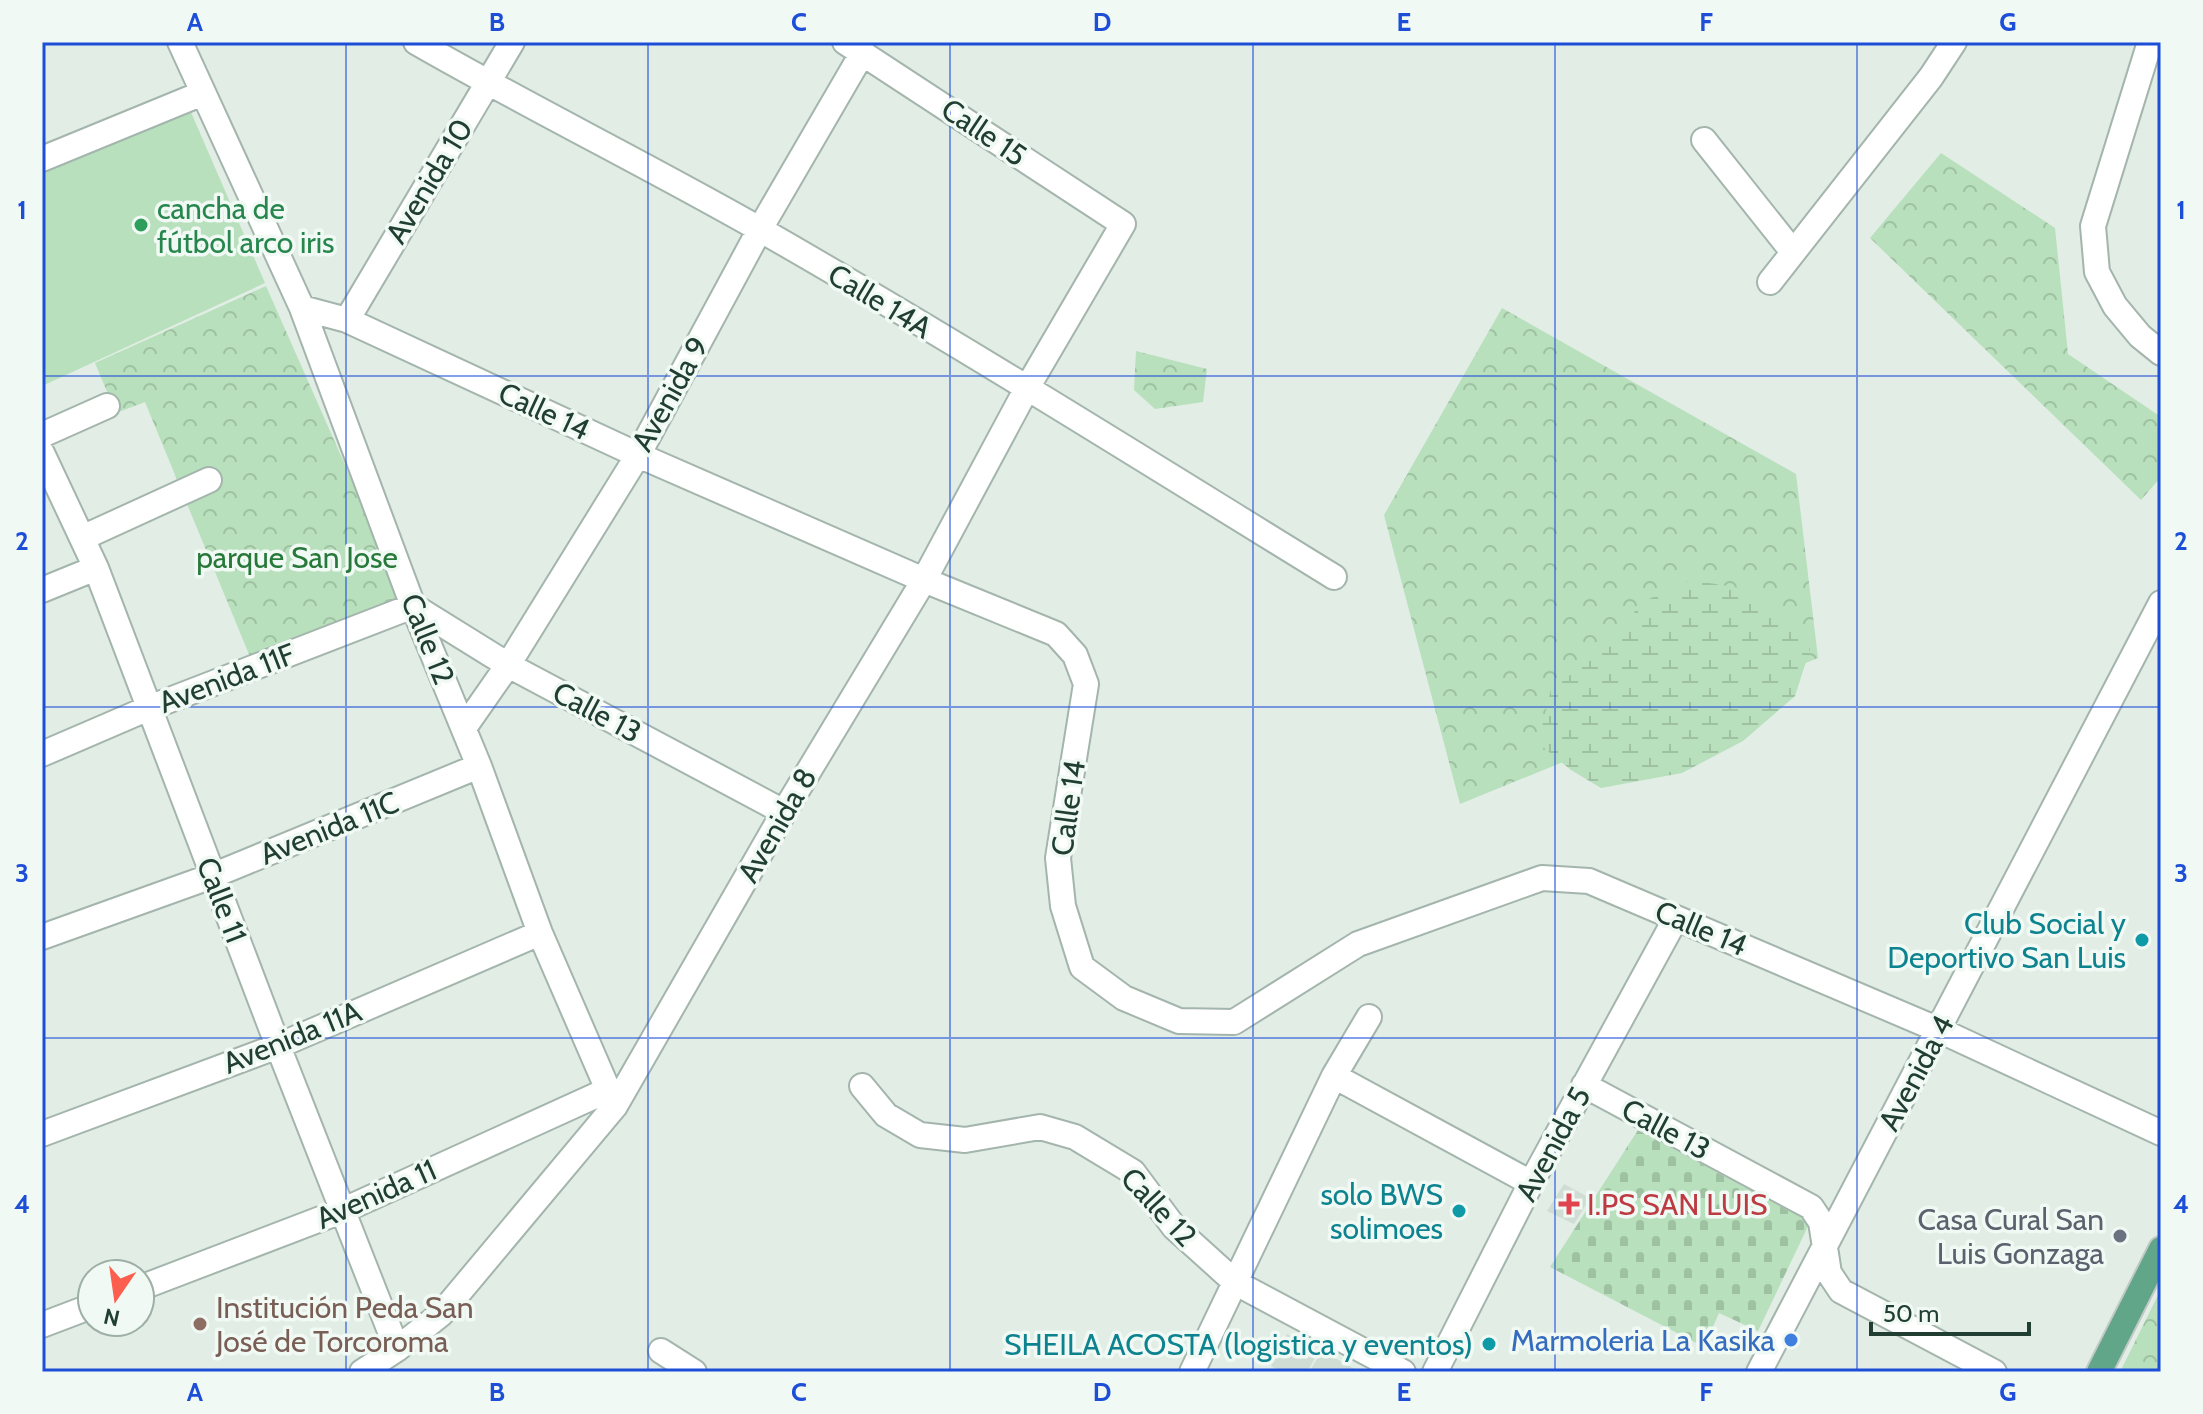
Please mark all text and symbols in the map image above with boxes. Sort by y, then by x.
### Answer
text: A [187,6,204,38]
text: B [489,6,505,38]
text: C [791,6,807,38]
text: D [1093,6,1111,38]
text: E [1397,6,1411,38]
text: F [1699,6,1713,38]
text: G [1999,6,2017,38]
street label: Calle 15 [934,90,1034,174]
street label: Avenida 10 [377,112,481,250]
place label: cancha de fútbol arco iris [157,190,335,261]
text: 1 [17,194,27,226]
text: 1 [2176,194,2186,226]
marker: cancha de fútbol arco iris [132,216,150,234]
street label: Calle 14A [821,256,939,347]
street label: Avenida 9 [623,330,717,458]
street label: Calle 14 [493,374,595,448]
text: 2 [15,525,29,557]
text: 2 [2174,525,2188,557]
park label: parque San Jose [196,539,398,576]
street label: Calle 12 [393,588,463,690]
street label: Avenida 11F [153,635,301,721]
street label: Calle 13 [546,673,648,751]
street label: Calle 14 [1043,758,1093,858]
street label: Avenida 8 [729,761,825,889]
street label: Avenida 11C [254,783,404,873]
street label: Calle 11 [189,852,255,948]
text: 3 [15,857,29,889]
text: 3 [2174,857,2188,889]
street label: Calle 14 [1650,892,1752,964]
place label: Club Social y Deportivo San Luis [1887,905,2126,976]
marker: Club Social y Deportivo San Luis [2133,931,2151,949]
street label: Avenida 11A [217,992,367,1082]
street label: Avenida 4 [1870,1009,1962,1137]
street label: Avenida 5 [1507,1080,1599,1208]
street label: Calle 13 [1615,1090,1717,1168]
street label: Avenida 11 [310,1151,442,1237]
street label: Calle 12 [1113,1160,1205,1254]
place label: solo BWS solimoes [1320,1176,1443,1247]
place label: I.PS SAN LUIS [1587,1186,1768,1223]
text: 4 [14,1188,30,1220]
text: 4 [2173,1188,2189,1220]
marker: I.PS SAN LUIS [1558,1193,1580,1215]
place label: Casa Cural San Luis Gonzaga [1918,1201,2105,1272]
marker: solo BWS solimoes [1450,1202,1468,1220]
marker: Casa Cural San Luis Gonzaga [2111,1227,2129,1245]
north arrow [76,1258,156,1338]
scale bar [1871,1286,2029,1336]
place label: Institución Peda San José de Torcoroma [215,1289,474,1360]
text: 50 m [1883,1299,1939,1328]
text: N [101,1302,122,1332]
marker: Institución Peda San José de Torcoroma [191,1315,209,1333]
place label: Marmoleria La Kasika [1511,1322,1776,1359]
place label: SHEILA ACOSTA (logistica y eventos) [1004,1326,1473,1363]
marker: Marmoleria La Kasika [1782,1331,1800,1349]
marker: SHEILA ACOSTA (logistica y eventos) [1480,1335,1498,1353]
text: A [187,1376,204,1408]
text: B [489,1376,505,1408]
text: C [791,1376,807,1408]
text: D [1093,1376,1111,1408]
text: E [1397,1376,1411,1408]
text: F [1699,1376,1713,1408]
text: G [1999,1376,2017,1408]

